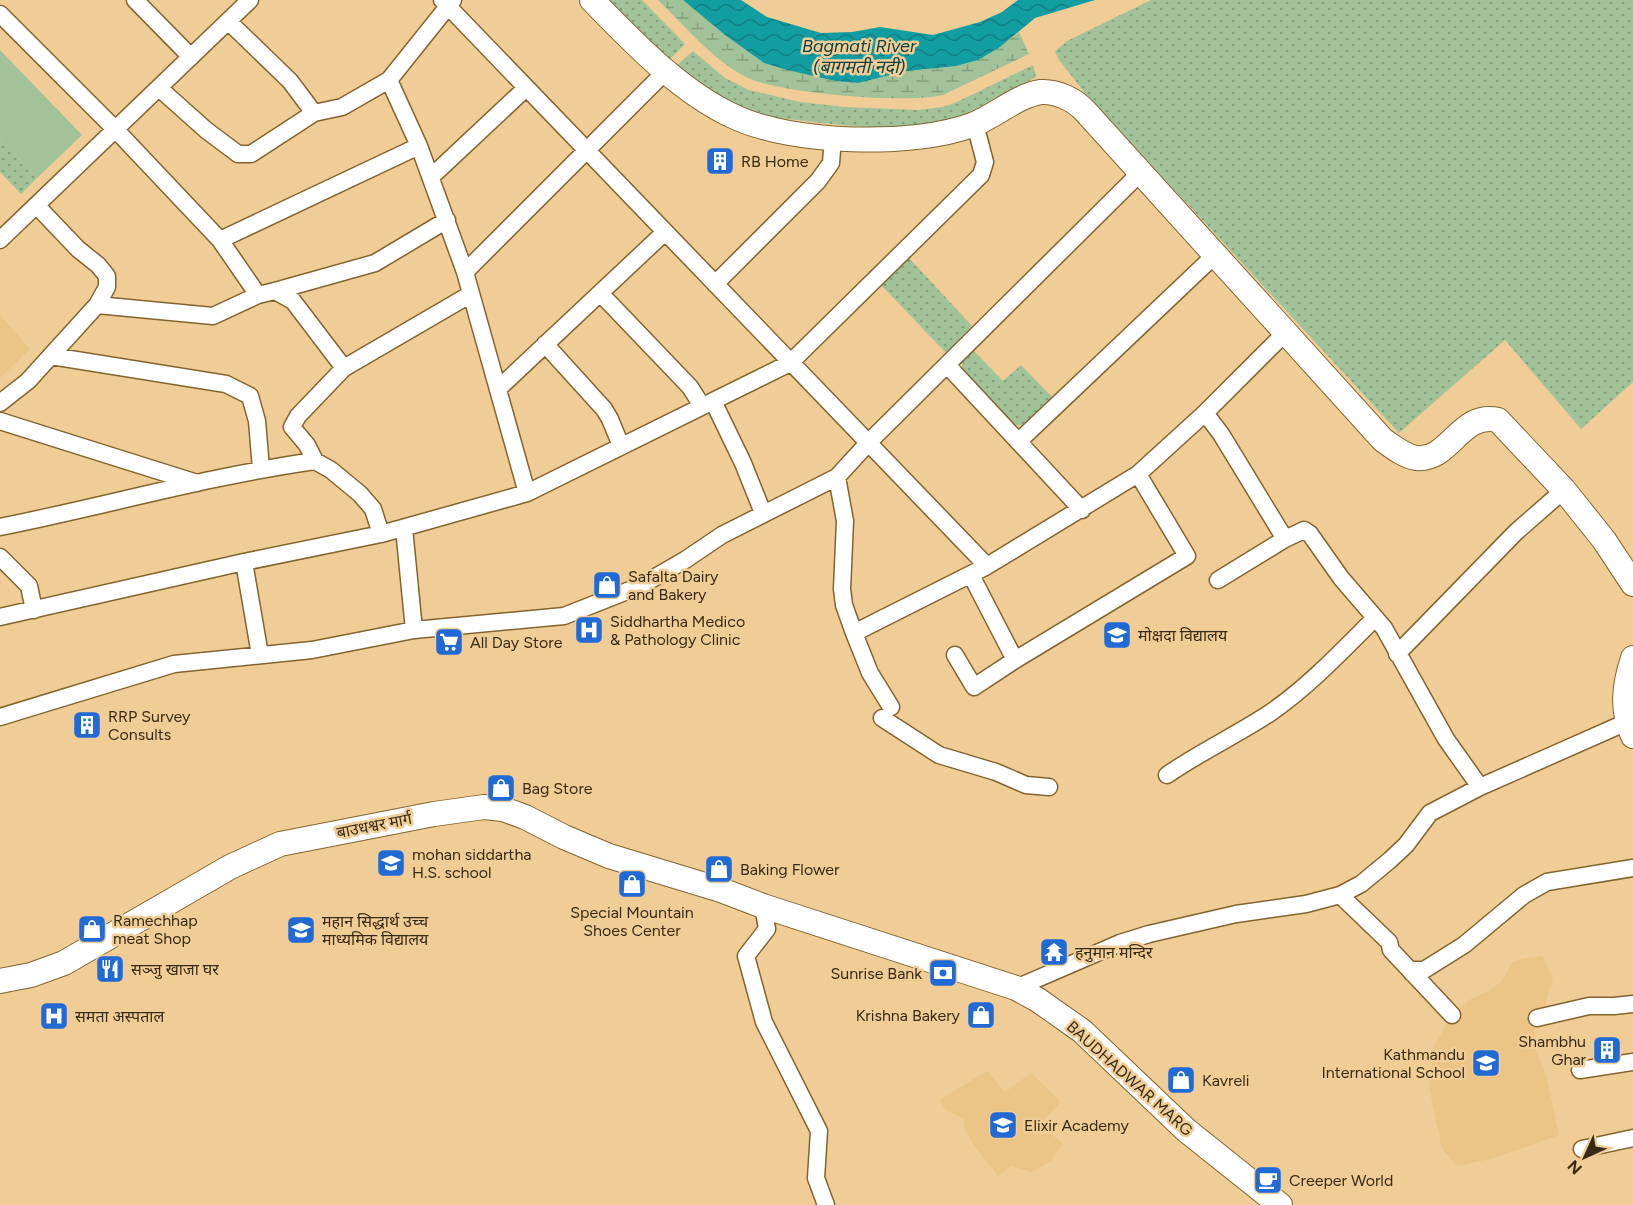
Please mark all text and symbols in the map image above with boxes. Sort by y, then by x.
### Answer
water label: Bagmati River (बागमती नदी) [802,35,917,78]
building icon: RB Home [704,145,736,177]
place label: RB Home [741,152,809,171]
place label: Safalta Dairy and Bakery [628,567,719,604]
shop icon: Safalta Dairy and Bakery [591,569,623,601]
place label: Siddhartha Medico & Pathology Clinic [610,612,745,649]
hospital icon: Siddhartha Medico & Pathology Clinic [573,614,605,646]
school or university icon: मोक्षदा विद्यालय [1101,619,1133,651]
supermarket icon: All Day Store [433,626,465,658]
place label: मोक्षदा विद्यालय [1138,626,1228,645]
place label: All Day Store [470,633,563,652]
place label: RRP Survey Consults [108,707,191,744]
building icon: RRP Survey Consults [71,709,103,741]
shop icon: Bag Store [485,772,517,804]
place label: Bag Store [522,779,593,798]
street label: बाउधश्वर मार्ग [335,809,414,842]
place label: mohan siddartha H.S. school [412,845,532,882]
school or university icon: mohan siddartha H.S. school [375,847,407,879]
shop icon: Baking Flower [703,853,735,885]
place label: Baking Flower [740,860,840,879]
shop icon: Special Mountain Shoes Center [616,868,648,900]
place label: Special Mountain Shoes Center [570,903,694,940]
place label: Ramechhap meat Shop [113,911,198,948]
place label: महान सिद्धार्थ उच्च माध्यमिक विद्यालय [322,912,429,949]
shop icon: Ramechhap meat Shop [76,913,108,945]
school or university icon: महान सिद्धार्थ उच्च माध्यमिक विद्यालय [285,914,317,946]
temple icon: हनुमान मन्दिर [1038,936,1070,968]
place label: हनुमान मन्दिर [1075,943,1153,963]
restaurant icon: सञ्जु खाजा घर [94,953,126,985]
bank icon: Sunrise Bank [927,957,959,989]
place label: सञ्जु खाजा घर [131,960,219,980]
place label: Sunrise Bank [830,964,922,983]
shop icon: Krishna Bakery [965,999,997,1031]
hospital icon: समता अस्पताल [38,1000,70,1032]
place label: Krishna Bakery [856,1006,961,1025]
place label: समता अस्पताल [75,1007,165,1026]
street label: BAUDHADWAR MARG [1063,1017,1197,1140]
place label: Shambhu Ghar [1518,1032,1587,1069]
building icon: Shambhu Ghar [1591,1034,1623,1066]
place label: Kathmandu International School [1321,1045,1465,1082]
school or university icon: Kathmandu International School [1470,1047,1502,1079]
shop icon: Kavreli [1165,1064,1197,1096]
place label: Kavreli [1202,1071,1249,1090]
school or university icon: Elixir Academy [987,1109,1019,1141]
place label: Elixir Academy [1024,1116,1130,1135]
north arrow [1555,1127,1615,1187]
text: N [1564,1156,1586,1178]
cafe icon: Creeper World [1252,1164,1284,1196]
place label: Creeper World [1289,1171,1393,1190]

